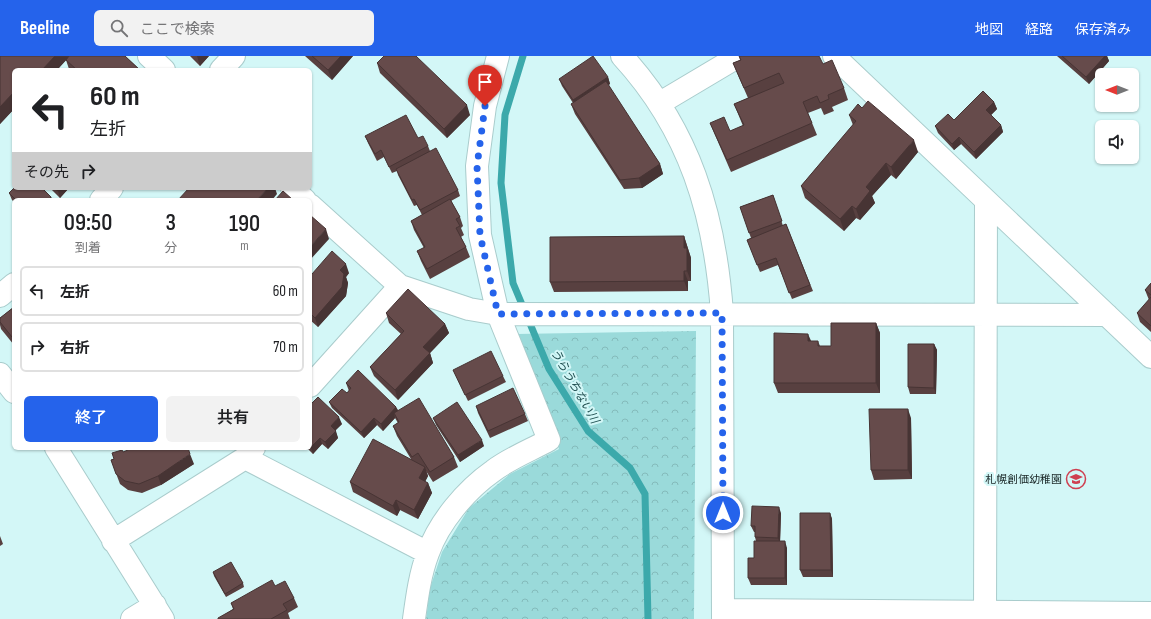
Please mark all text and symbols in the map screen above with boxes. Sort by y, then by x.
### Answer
search box [94,10,374,46]
text: Beeline [20,17,70,40]
icon: search [108,17,130,39]
text: ここで検索 [140,20,215,39]
text: 地図 [975,21,1003,38]
text: 経路 [1025,21,1053,38]
text: 保存済み [1075,21,1131,38]
pin [468,65,502,106]
north arrow [1095,68,1139,112]
map controls [1095,68,1139,164]
icon: arrive [474,71,496,93]
text: 60 m [90,80,139,113]
icon: left [24,84,76,136]
text: 左折 [90,119,126,140]
button: sound [1095,120,1139,164]
icon: right [77,160,99,182]
text: その先 [24,163,69,182]
text: 09:50 [64,208,112,237]
text: 3 [165,208,176,237]
text: 190 [229,209,260,238]
text: m [240,238,249,254]
text: 到着 [75,240,101,256]
text: 分 [164,240,177,256]
icon: left [26,280,48,302]
text: 60 m [273,282,298,301]
text: 左折 [60,283,90,302]
icon: right [26,336,48,358]
text: 70 m [273,338,298,357]
text: 右折 [60,339,90,358]
water label: うらうちない川 [547,346,603,428]
button: 終了 [24,396,158,442]
button: 共有 [166,396,300,442]
school or university icon: 札幌創価幼稚園 [1065,468,1087,490]
place label: 札幌創価幼稚園 [985,473,1062,486]
position arrow [702,492,744,534]

